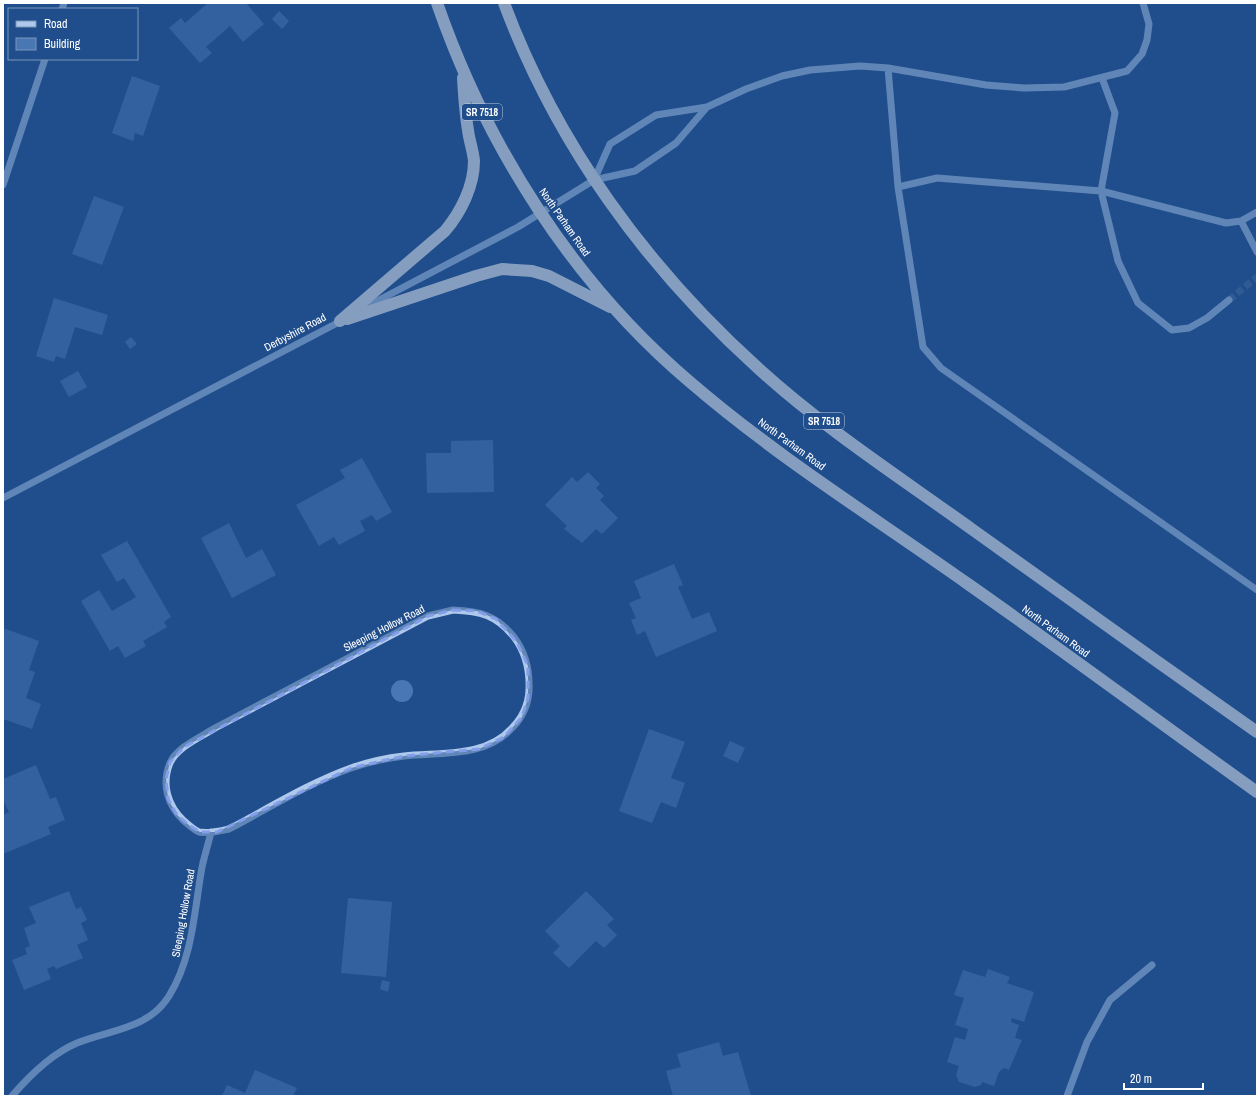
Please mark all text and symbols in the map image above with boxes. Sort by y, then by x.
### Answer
legend [8,8,138,60]
text: Road [44,16,68,32]
text: Building [44,36,81,52]
road number: SR 7518 [462,104,502,120]
street label: North Parham Road [536,185,594,259]
street label: Derbyshire Road [262,310,328,354]
road number: SR 7518 [804,413,844,429]
street label: North Parham Road [755,415,829,473]
street label: Sleeping Hollow Road [341,602,427,654]
street label: North Parham Road [1019,602,1093,660]
street label: Sleeping Hollow Road [168,868,198,958]
scale bar [1124,1065,1203,1091]
text: 20 m [1130,1071,1152,1087]

